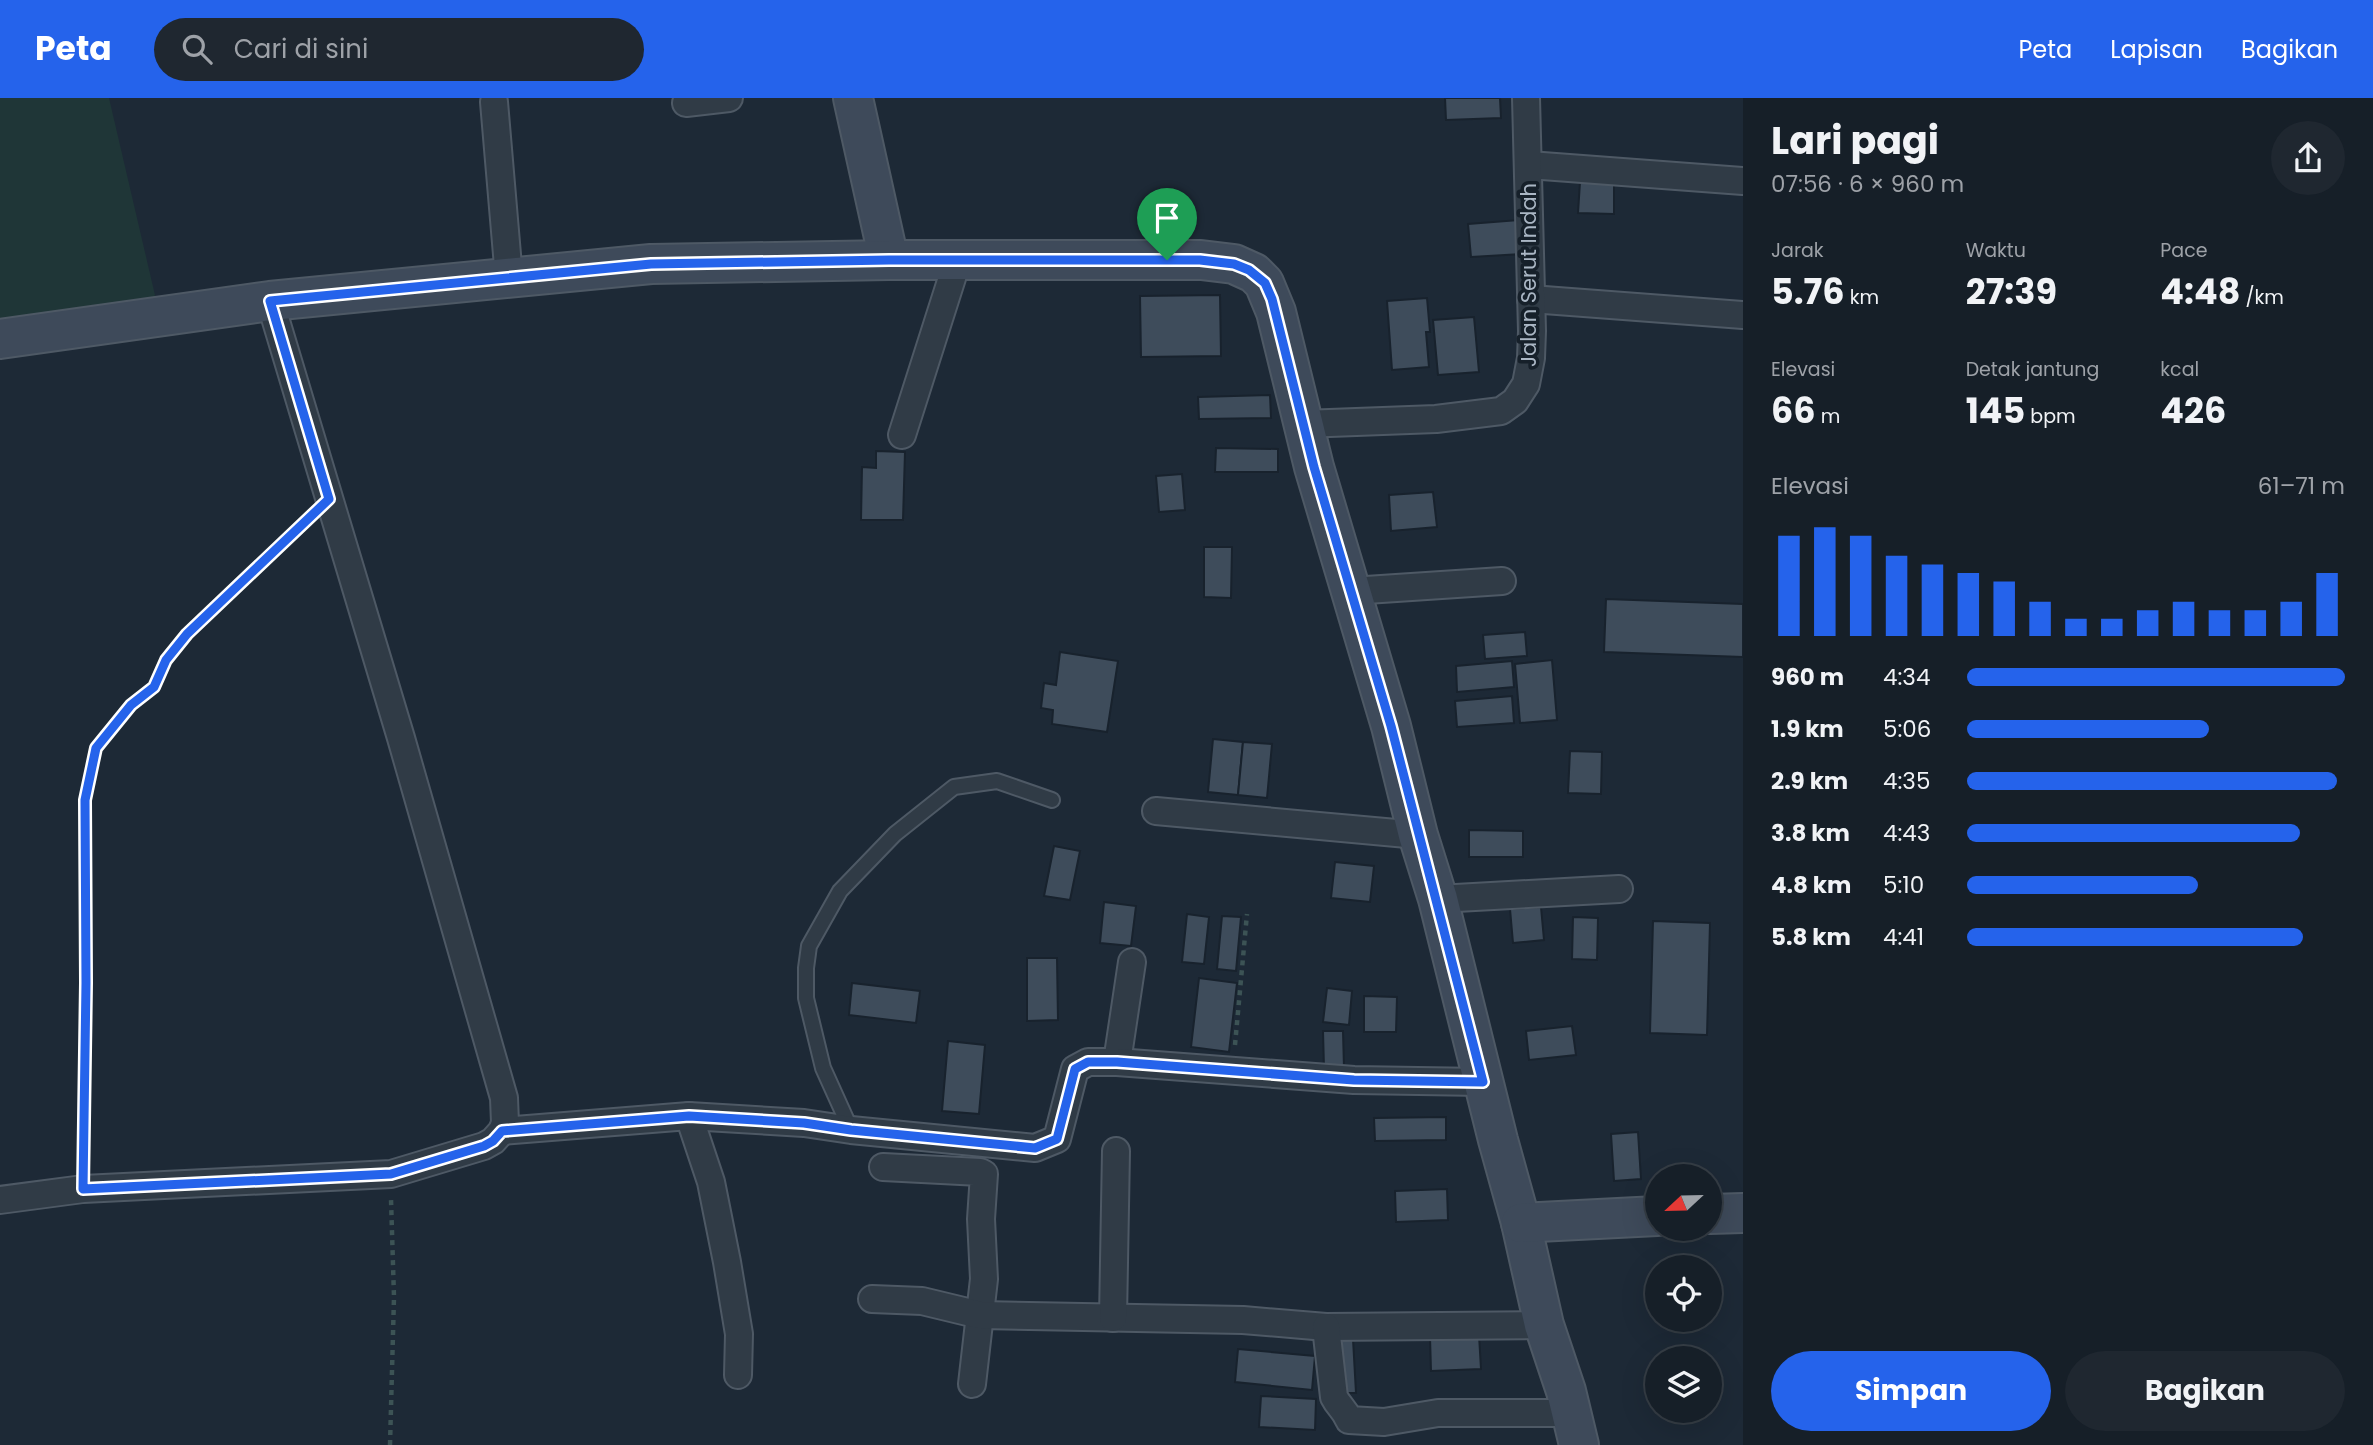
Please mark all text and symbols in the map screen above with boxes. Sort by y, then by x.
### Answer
search box [154,18,644,81]
text: Peta [35,25,112,72]
icon: search [178,30,216,68]
text: Cari di sini [234,31,368,67]
text: Peta [2018,33,2072,66]
text: Lapisan [2110,33,2203,66]
text: Bagikan [2241,33,2338,66]
text: Lari pagi [1771,114,1939,167]
button: share [2271,121,2345,195]
text: 07:56 · 6 × 960 m [1771,168,1964,200]
street label: Jalan Serut Indah [1514,183,1543,367]
pin [1137,188,1197,260]
icon: arrive [1148,199,1186,237]
text: Jarak [1771,237,1824,264]
text: Waktu [1966,237,2026,264]
text: Pace [2160,237,2208,264]
text: 5.76 [1771,267,1845,316]
text: 27:39 [1966,267,2057,316]
text: 4:48 [2160,267,2240,316]
text: km [1845,284,1879,311]
text: /km [2240,284,2284,311]
text: Elevasi [1771,356,1835,383]
text: Detak jantung [1966,356,2099,383]
text: kcal [2160,356,2199,383]
text: 66 [1771,386,1816,435]
text: 145 [1966,386,2025,435]
text: 426 [2160,386,2226,435]
text: m [1816,403,1840,430]
text: bpm [2025,403,2076,430]
text: Elevasi [1771,470,1849,502]
text: 61–71 m [2258,470,2345,502]
text: 960 m [1771,661,1844,693]
text: 4:34 [1883,661,1930,693]
text: 1.9 km [1771,713,1844,745]
text: 5:06 [1883,713,1931,745]
text: 2.9 km [1771,765,1848,797]
text: 4:35 [1883,765,1930,797]
text: 3.8 km [1771,817,1850,849]
text: 4:43 [1883,817,1930,849]
text: 4.8 km [1771,869,1851,901]
text: 5:10 [1883,869,1924,901]
text: 5.8 km [1771,921,1851,953]
text: 4:41 [1883,921,1924,953]
north arrow [1645,1164,1722,1241]
map controls [1645,1164,1722,1423]
button: locate [1645,1255,1722,1332]
button: layers [1645,1346,1722,1423]
button: Simpan [1771,1351,2051,1431]
button: Bagikan [2065,1351,2345,1431]

